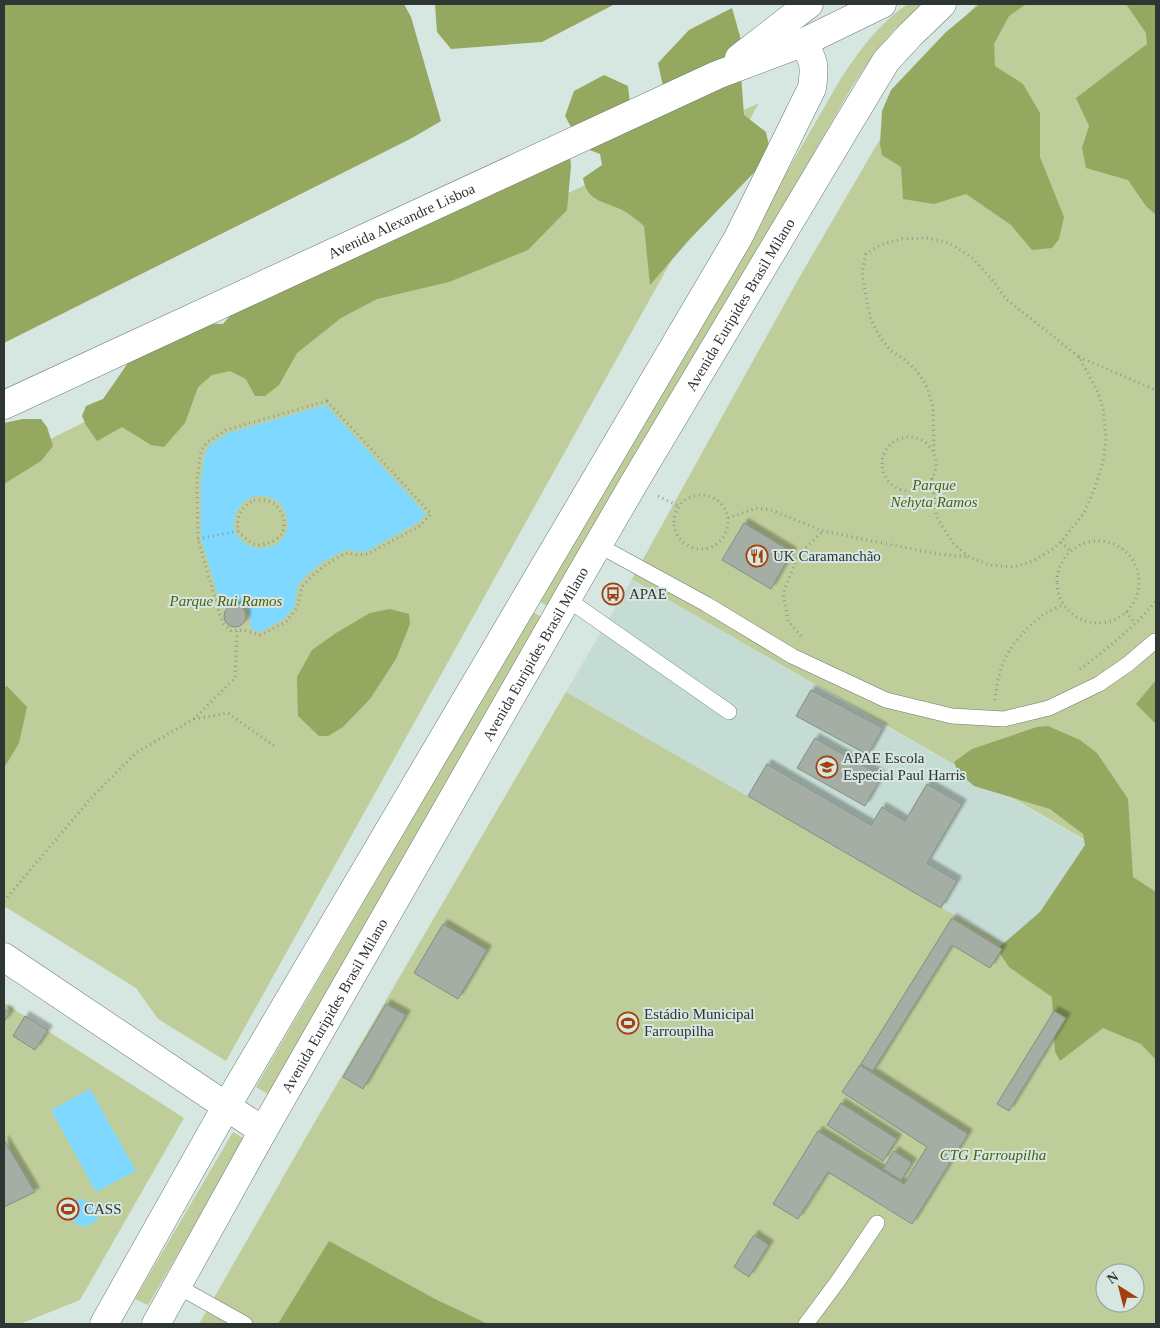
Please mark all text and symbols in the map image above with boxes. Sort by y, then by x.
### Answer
street label: Avenida Alexandre Lisboa [326,180,478,262]
street label: Avenida Euripides Brasil Milano [683,216,798,394]
park label: Parque Nehyta Ramos [889,477,978,510]
restaurant icon: UK Caramanchão [745,544,769,568]
place label: UK Caramanchão [773,548,881,564]
street label: Avenida Euripides Brasil Milano [479,564,591,744]
bus stop icon: APAE [601,582,625,606]
place label: APAE [629,586,667,602]
park label: Parque Rui Ramos [169,593,283,609]
place label: APAE Escola Especial Paul Harris [843,750,966,783]
school or university icon: APAE Escola Especial Paul Harris [815,755,839,779]
street label: Avenida Euripides Brasil Milano [279,916,391,1096]
place label: Estádio Municipal Farroupilha [644,1006,754,1039]
sports icon: Estádio Municipal Farroupilha [616,1011,640,1035]
park label: CTG Farroupilha [940,1147,1046,1163]
sports icon: CASS [56,1197,80,1221]
place label: CASS [84,1201,122,1217]
north arrow [1095,1263,1145,1313]
text: N [1104,1269,1121,1287]

